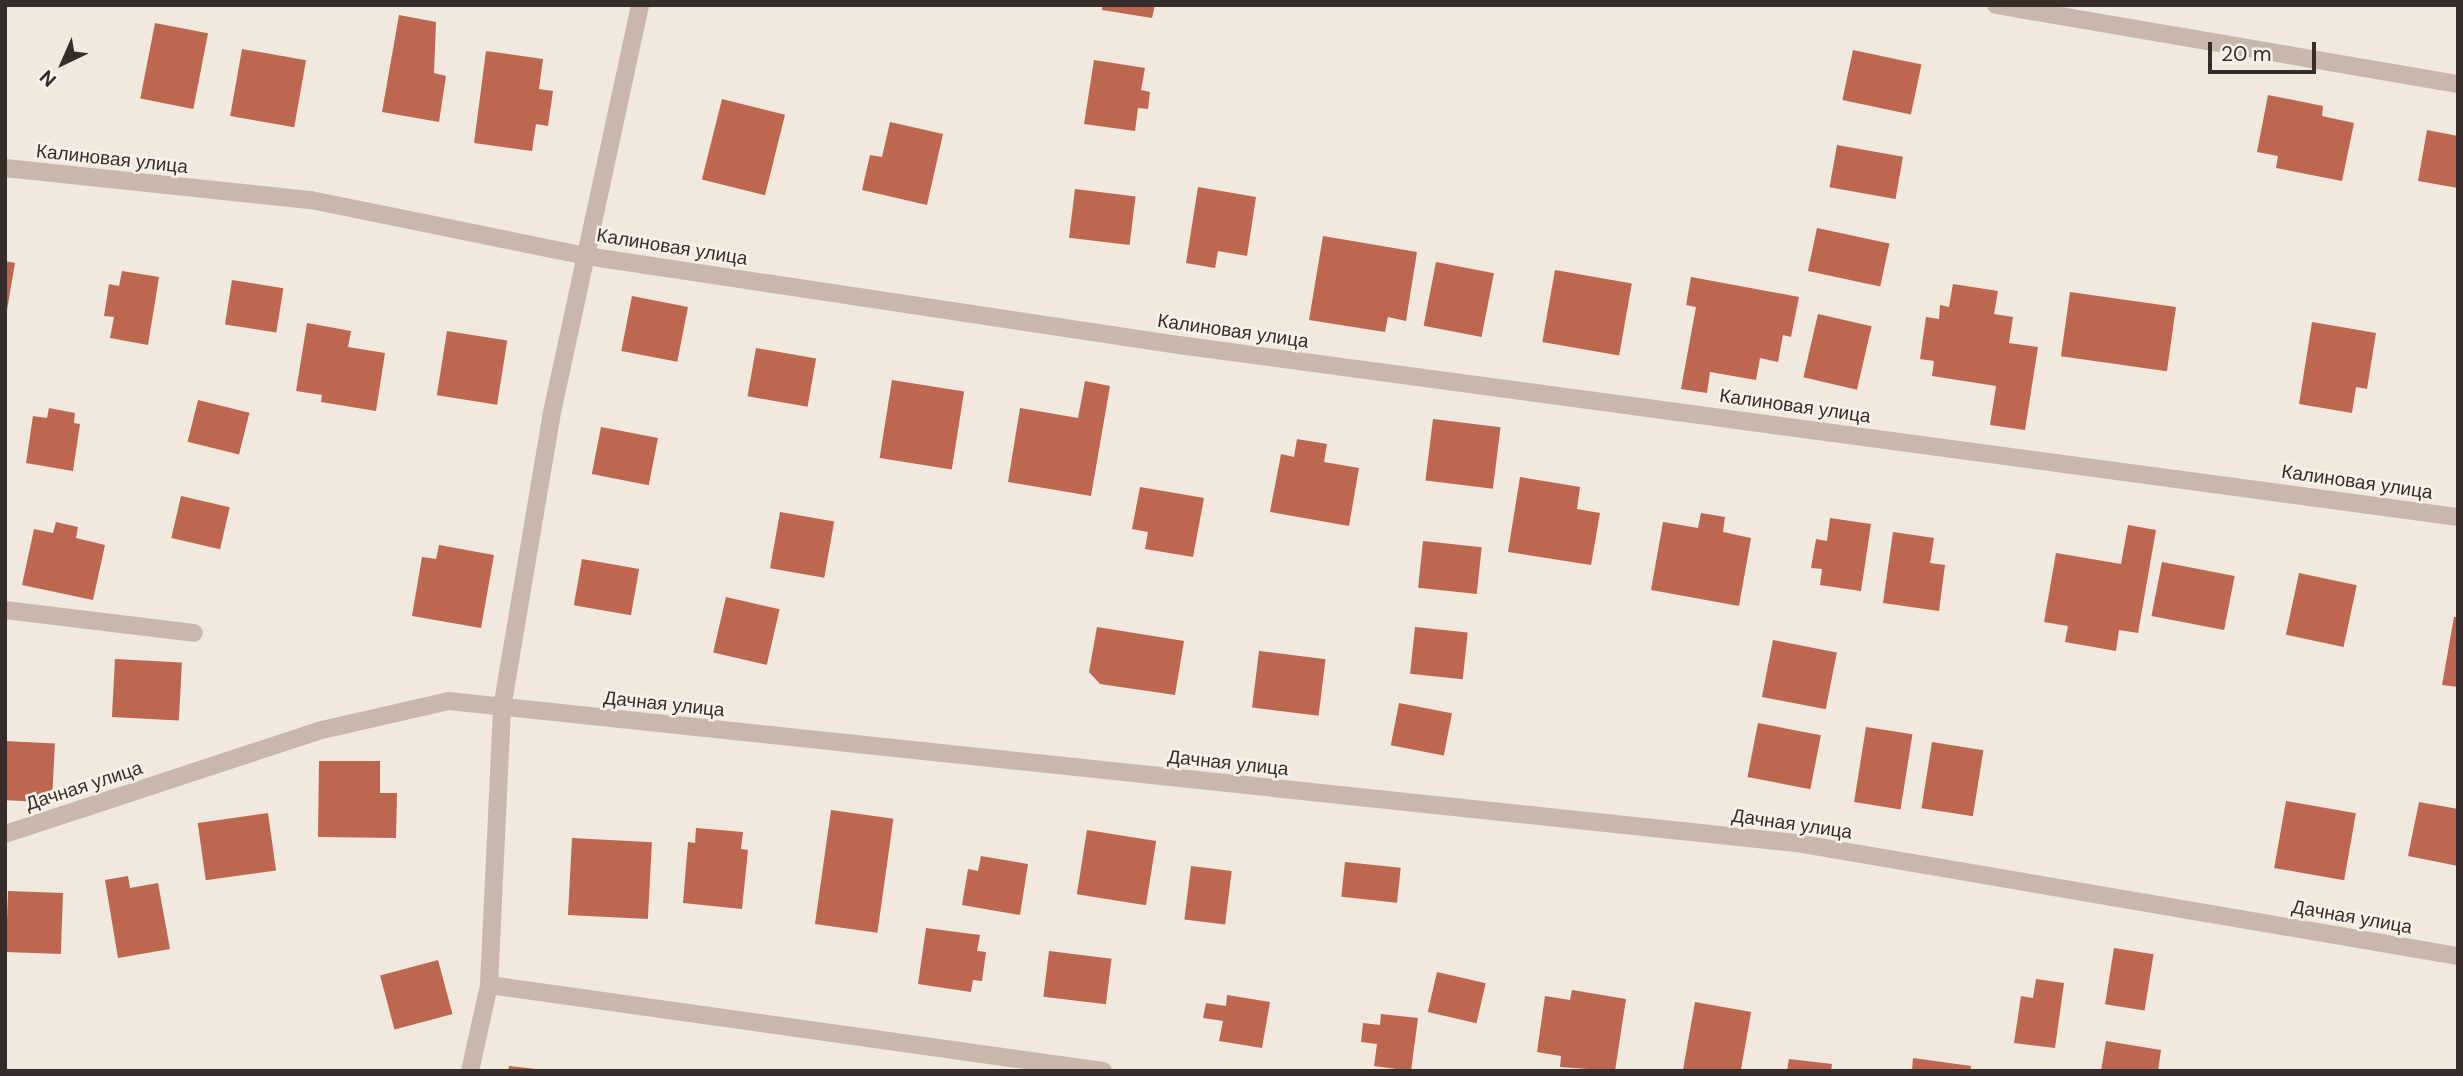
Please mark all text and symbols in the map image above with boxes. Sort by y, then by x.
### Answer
north arrow [28,28,98,98]
scale bar [2211,28,2320,72]
text: 20 m [2221,40,2272,68]
text: N [34,65,62,92]
street label: Калиновая улица [35,140,189,178]
street label: Калиновая улица [595,224,749,270]
street label: Калиновая улица [1156,309,1310,353]
street label: Калиновая улица [1718,384,1872,428]
street label: Калиновая улица [2280,460,2434,504]
street label: Дачная улица [602,686,726,722]
street label: Дачная улица [1166,745,1290,781]
street label: Дачная улица [23,756,145,816]
street label: Дачная улица [1730,804,1854,844]
street label: Дачная улица [2290,895,2414,939]

